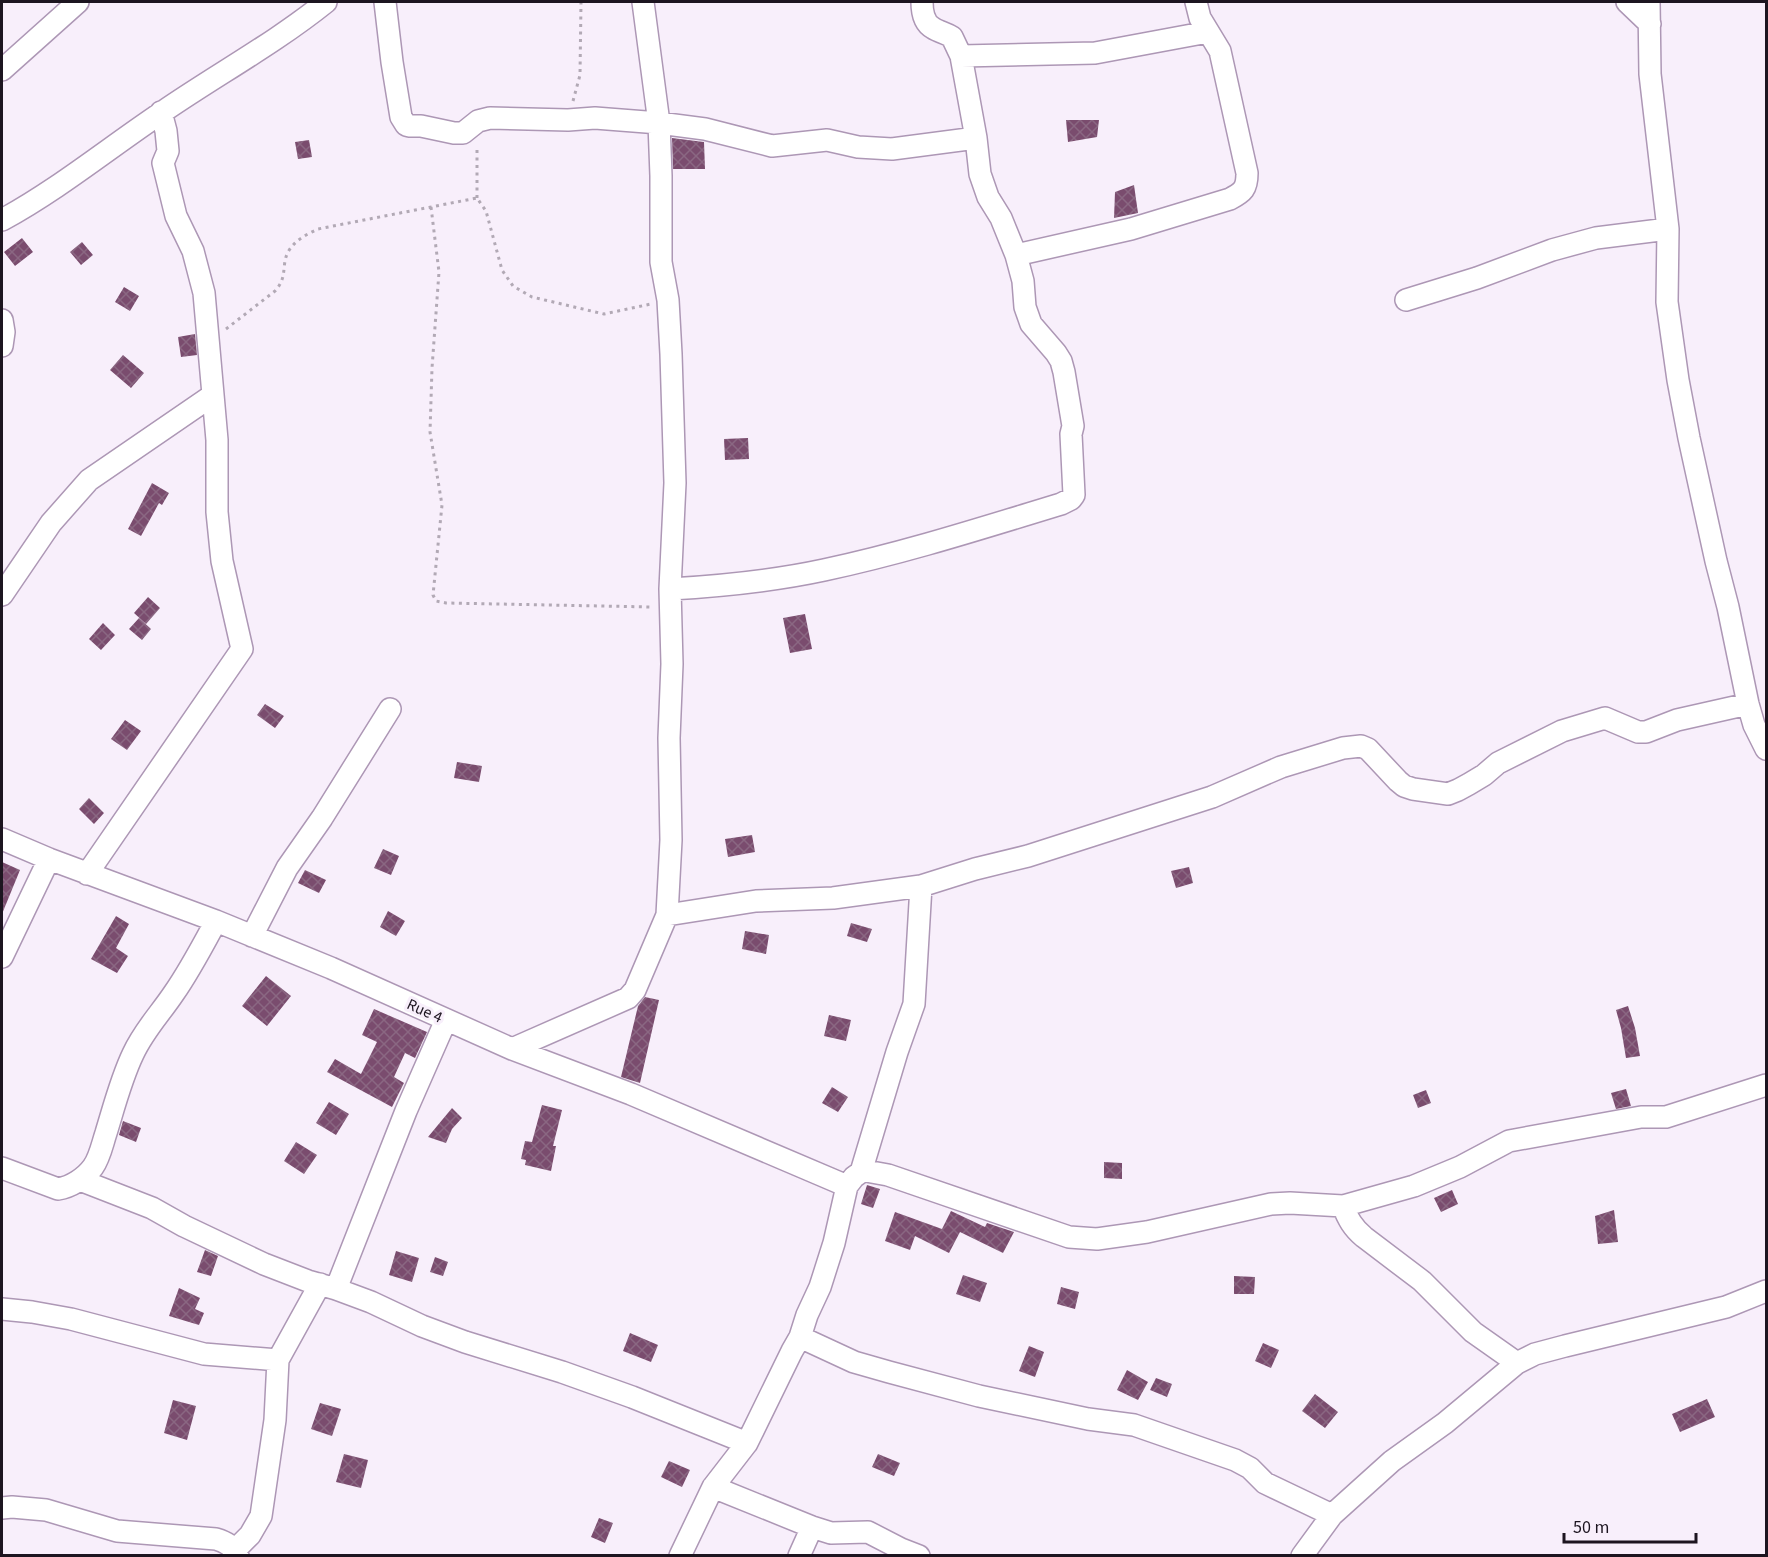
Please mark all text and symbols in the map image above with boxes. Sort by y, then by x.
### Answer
street label: Rue 4 [403,993,446,1028]
scale bar [1564,1506,1696,1544]
text: 50 m [1573,1515,1609,1540]

